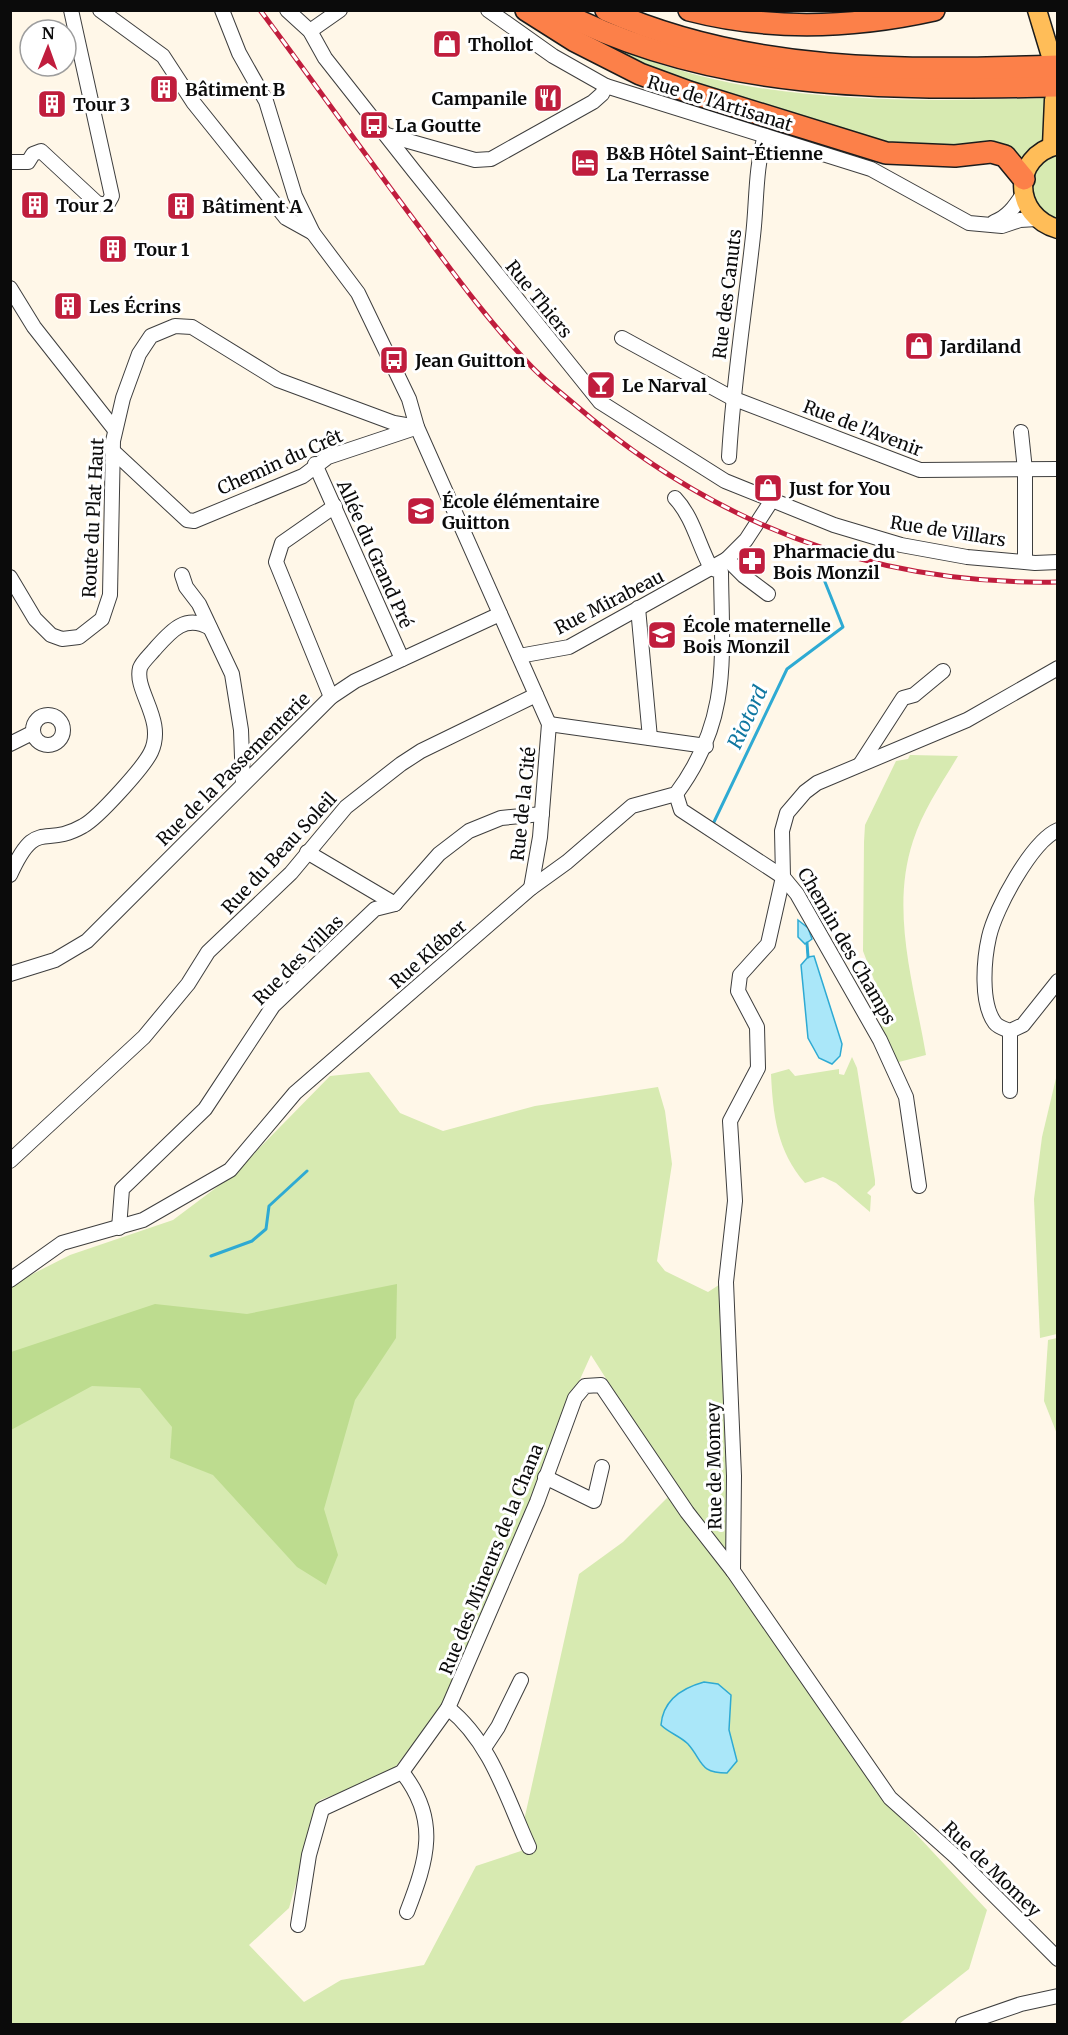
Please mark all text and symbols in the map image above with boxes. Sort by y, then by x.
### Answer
north arrow [18,18,78,78]
text: N [42,23,55,43]
shop icon: Thollot [431,28,463,60]
place label: Thollot [468,33,534,56]
street label: Rue de l'Artisanat [645,70,795,136]
building icon: Bâtiment B [148,73,180,105]
place label: Bâtiment B [185,78,286,101]
restaurant icon: Campanile [532,82,564,114]
place label: Campanile [432,87,527,110]
building icon: Tour 3 [36,88,68,120]
place label: Tour 3 [73,93,130,116]
bus stop icon: La Goutte [358,109,390,141]
place label: La Goutte [395,114,481,137]
place label: B&B Hôtel Saint-Étienne La Terrasse [606,142,823,186]
hotel icon: B&B Hôtel Saint-Étienne La Terrasse [569,147,601,179]
building icon: Tour 2 [19,189,51,221]
building icon: Bâtiment A [165,190,197,222]
place label: Tour 2 [56,194,114,217]
place label: Bâtiment A [202,195,303,218]
street label: Rue des Canuts [708,227,746,360]
building icon: Tour 1 [97,233,129,265]
place label: Tour 1 [134,238,189,261]
street label: Rue Thiers [501,255,577,343]
building icon: Les Écrins [52,290,84,322]
place label: Les Écrins [89,295,181,318]
shop icon: Jardiland [903,330,935,362]
place label: Jardiland [939,335,1021,358]
bus stop icon: Jean Guitton [378,344,410,376]
place label: Jean Guitton [414,349,525,372]
bar icon: Le Narval [585,369,617,401]
place label: Le Narval [622,374,707,397]
street label: Rue de l'Avenir [800,395,926,461]
street label: Chemin du Crêt [214,424,346,500]
street label: Route du Plat Haut [77,437,109,599]
shop icon: Just for You [752,472,784,504]
street label: Allée du Grand Pré [332,475,418,632]
place label: Just for You [788,477,891,500]
place label: École élémentaire Guitton [442,490,600,534]
school or university icon: École élémentaire Guitton [405,495,437,527]
street label: Rue de Villars [888,510,1008,552]
place label: Pharmacie du Bois Monzil [773,540,895,584]
pharmacy icon: Pharmacie du Bois Monzil [736,545,768,577]
street label: Rue Mirabeau [550,565,668,639]
place label: École maternelle Bois Monzil [683,614,831,658]
school or university icon: École maternelle Bois Monzil [646,619,678,651]
water label: Riotord [722,681,773,753]
street label: Rue de la Passementerie [151,687,315,851]
street label: Rue de la Cité [506,746,540,862]
street label: Rue du Beau Soleil [217,787,342,919]
street label: Chemin des Champs [793,864,901,1029]
street label: Rue des Villas [248,910,348,1010]
street label: Rue Kléber [385,914,471,994]
street label: Rue de Momey [701,1401,727,1530]
street label: Rue des Mineurs de la Chana [434,1440,548,1678]
street label: Rue de Momey [938,1816,1046,1922]

